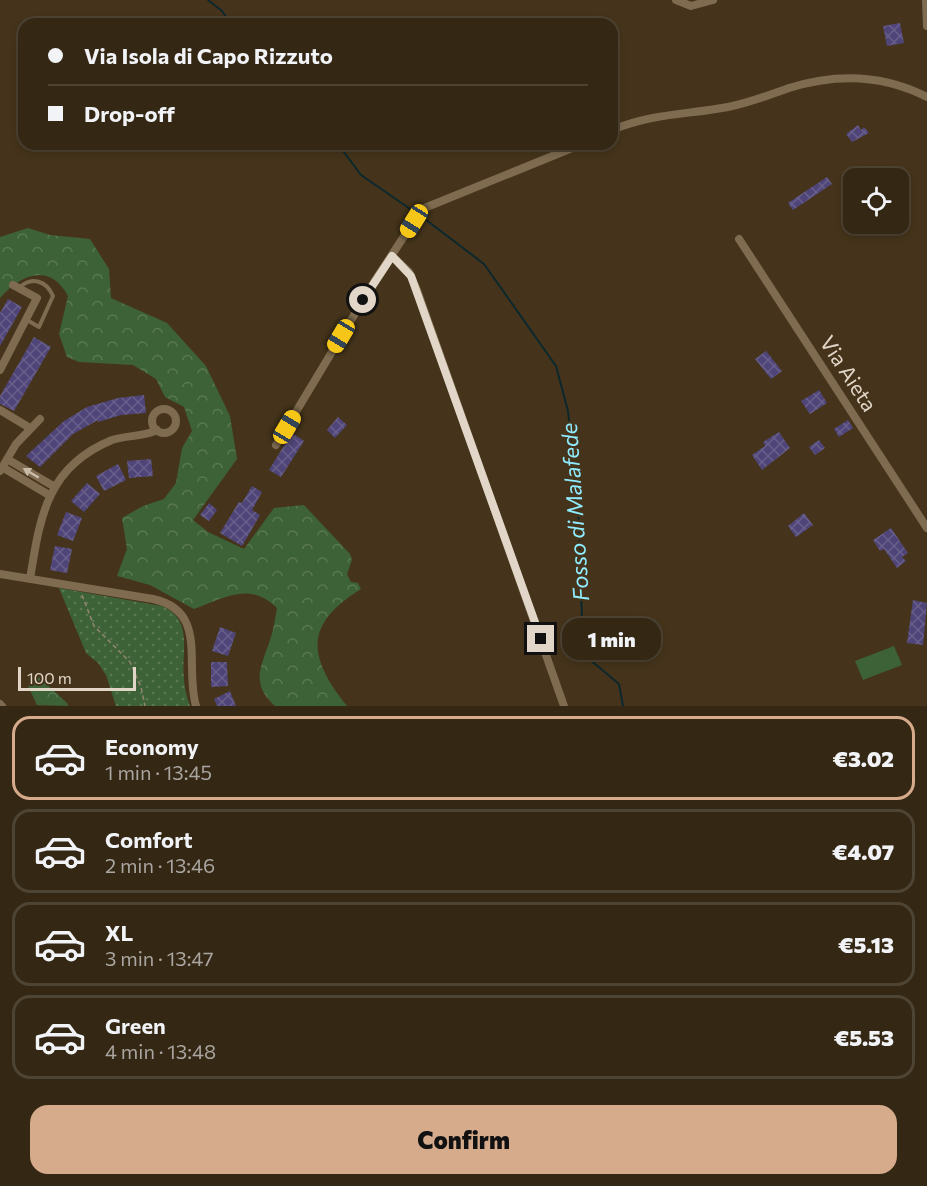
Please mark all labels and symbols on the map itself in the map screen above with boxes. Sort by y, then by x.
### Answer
car [397,201,431,241]
route start [349,286,376,313]
car [324,316,358,356]
street label: Via Aieta [816,331,883,416]
car [270,407,304,447]
water label: Fosso di Malafede [555,422,594,602]
one-way arrow [22,468,39,478]
callout: 1 min [562,618,661,660]
route end [527,625,554,652]
scale bar [18,664,136,692]

